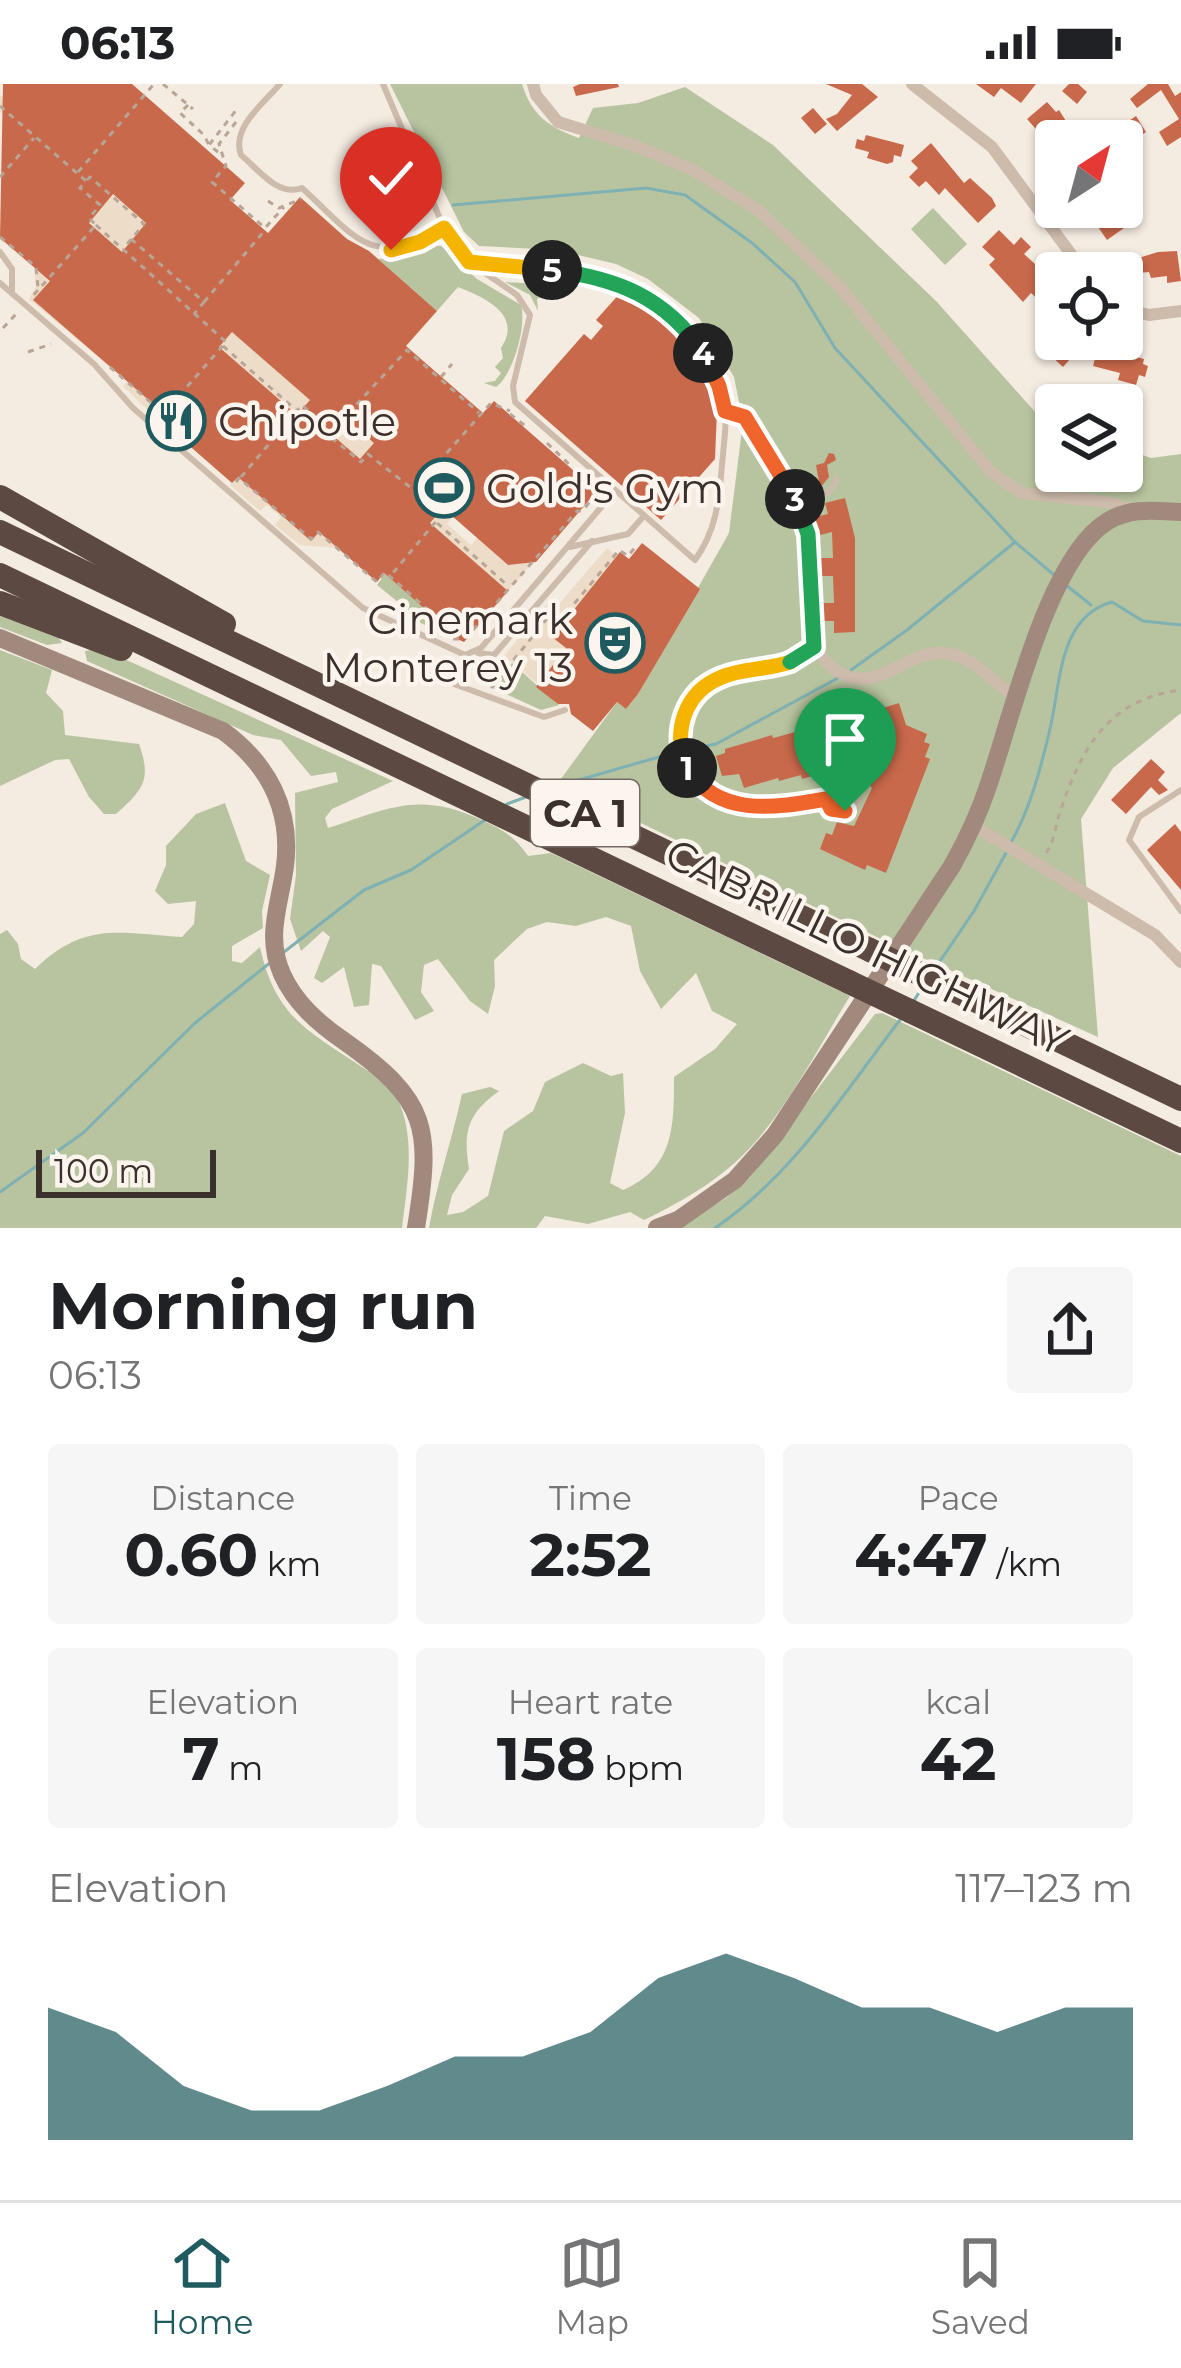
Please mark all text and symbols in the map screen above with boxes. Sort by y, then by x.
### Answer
text: 06:13 [60,15,175,70]
north arrow [1035,120,1143,228]
map controls [1035,120,1143,492]
pin [340,127,442,250]
icon: check [358,145,424,211]
pin: 5 [522,240,582,300]
text: 5 [542,250,562,290]
button: locate [1035,252,1143,360]
pin: 4 [673,323,733,383]
text: 4 [692,333,714,373]
button: layers [1035,384,1143,492]
restaurant icon: Chipotle [145,390,207,452]
place label: Chipotle [218,395,396,447]
sports icon: Gold's Gym [413,457,475,519]
place label: Gold's Gym [486,462,724,514]
pin: 3 [765,469,825,529]
text: 3 [785,479,805,519]
place label: Cinemark Monterey 13 [323,593,573,693]
theatre icon: Cinemark Monterey 13 [584,612,646,674]
pin [794,688,896,811]
icon: arrive [812,706,878,772]
pin: 1 [657,738,717,798]
text: 1 [681,748,693,788]
road number: CA 1 [531,780,639,846]
street label: CABRILLO HIGHWAY [657,827,1077,1067]
scale bar [36,1144,216,1197]
text: 100 m [54,1151,153,1191]
text: Morning run [48,1265,478,1346]
button: share [1007,1267,1133,1393]
text: 06:13 [48,1351,142,1399]
text: Distance [150,1478,295,1518]
text: Time [549,1478,632,1518]
text: Pace [918,1478,999,1518]
text: 0.60 [124,1518,258,1591]
text: 2:52 [530,1518,651,1591]
text: 4:47 [854,1518,988,1591]
text: km [258,1544,321,1584]
text: /km [988,1544,1062,1584]
text: Elevation [147,1682,299,1722]
text: Heart rate [508,1682,673,1722]
text: kcal [925,1682,991,1722]
text: 7 [182,1722,220,1795]
text: 158 [497,1722,596,1795]
text: 42 [920,1722,997,1795]
text: m [220,1748,263,1788]
text: bpm [596,1748,684,1788]
text: Elevation [48,1864,228,1912]
text: 117–123 m [955,1864,1133,1912]
tab: Home [151,2230,253,2342]
tab: Map [555,2230,629,2342]
tab: Saved [931,2230,1030,2342]

